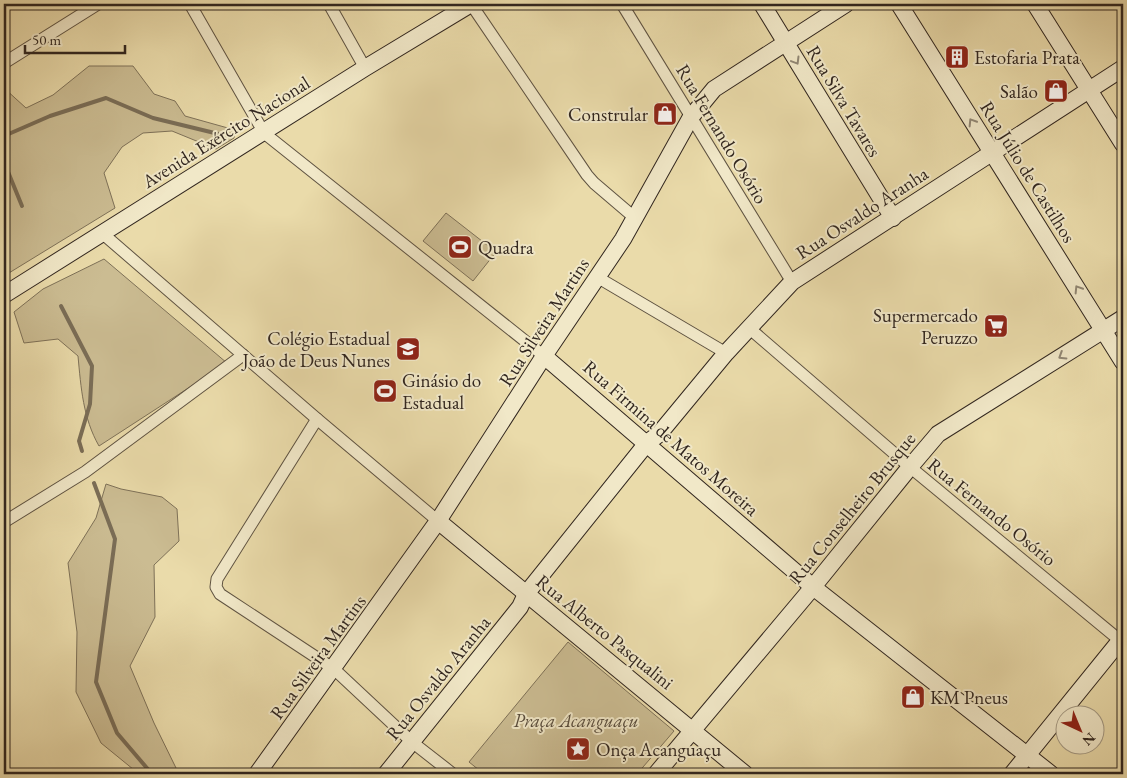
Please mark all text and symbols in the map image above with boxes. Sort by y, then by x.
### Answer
scale bar [25,22,125,54]
text: 50 m [32,30,61,49]
street label: Rua Silva Tavares [801,41,887,161]
building icon: Estofaria Prata [944,44,970,70]
place label: Estofaria Prata [974,45,1080,70]
one-way arrow [790,55,800,64]
street label: Rua Fernando Osório [670,60,774,208]
street label: Avenida Exército Nacional [137,70,315,194]
shop icon: Salão [1043,78,1069,104]
place label: Salão [1000,79,1038,104]
street label: Rua Júlio de Castilhos [974,97,1082,247]
shop icon: Constrular [652,101,678,127]
place label: Constrular [568,102,649,127]
one-way arrow [969,119,979,128]
street label: Rua Osvaldo Aranha [791,161,933,265]
sports icon: Quadra [447,234,473,260]
place label: Quadra [478,235,534,260]
street label: Rua Silveira Martins [493,253,595,391]
one-way arrow [1074,286,1084,295]
place label: Supermercado Peruzzo [873,303,978,350]
supermarket icon: Supermercado Peruzzo [983,313,1009,339]
place label: Colégio Estadual João de Deus Nunes [241,326,390,373]
school or university icon: Colégio Estadual João de Deus Nunes [395,336,421,362]
one-way arrow [1059,350,1068,360]
street label: Rua Firmina de Matos Moreira [578,355,765,522]
place label: Ginásio do Estadual [402,368,481,415]
sports icon: Ginásio do Estadual [372,378,398,404]
street label: Rua Conselheiro Brusque [783,427,921,589]
street label: Rua Fernando Osório [922,452,1062,572]
street label: Rua Alberto Pasqualini [531,569,679,695]
street label: Rua Silveira Martins [264,590,372,724]
street label: Rua Osvaldo Aranha [380,610,496,745]
shop icon: KM Pneus [900,684,926,710]
place label: KM Pneus [930,685,1008,710]
north arrow [1054,706,1104,756]
park label: Praça Acanguaçu [514,708,638,733]
text: N [1078,729,1099,750]
place icon: Onça Acanguaçu [565,736,591,762]
place label: Onça Acanguaçu [596,737,721,762]

